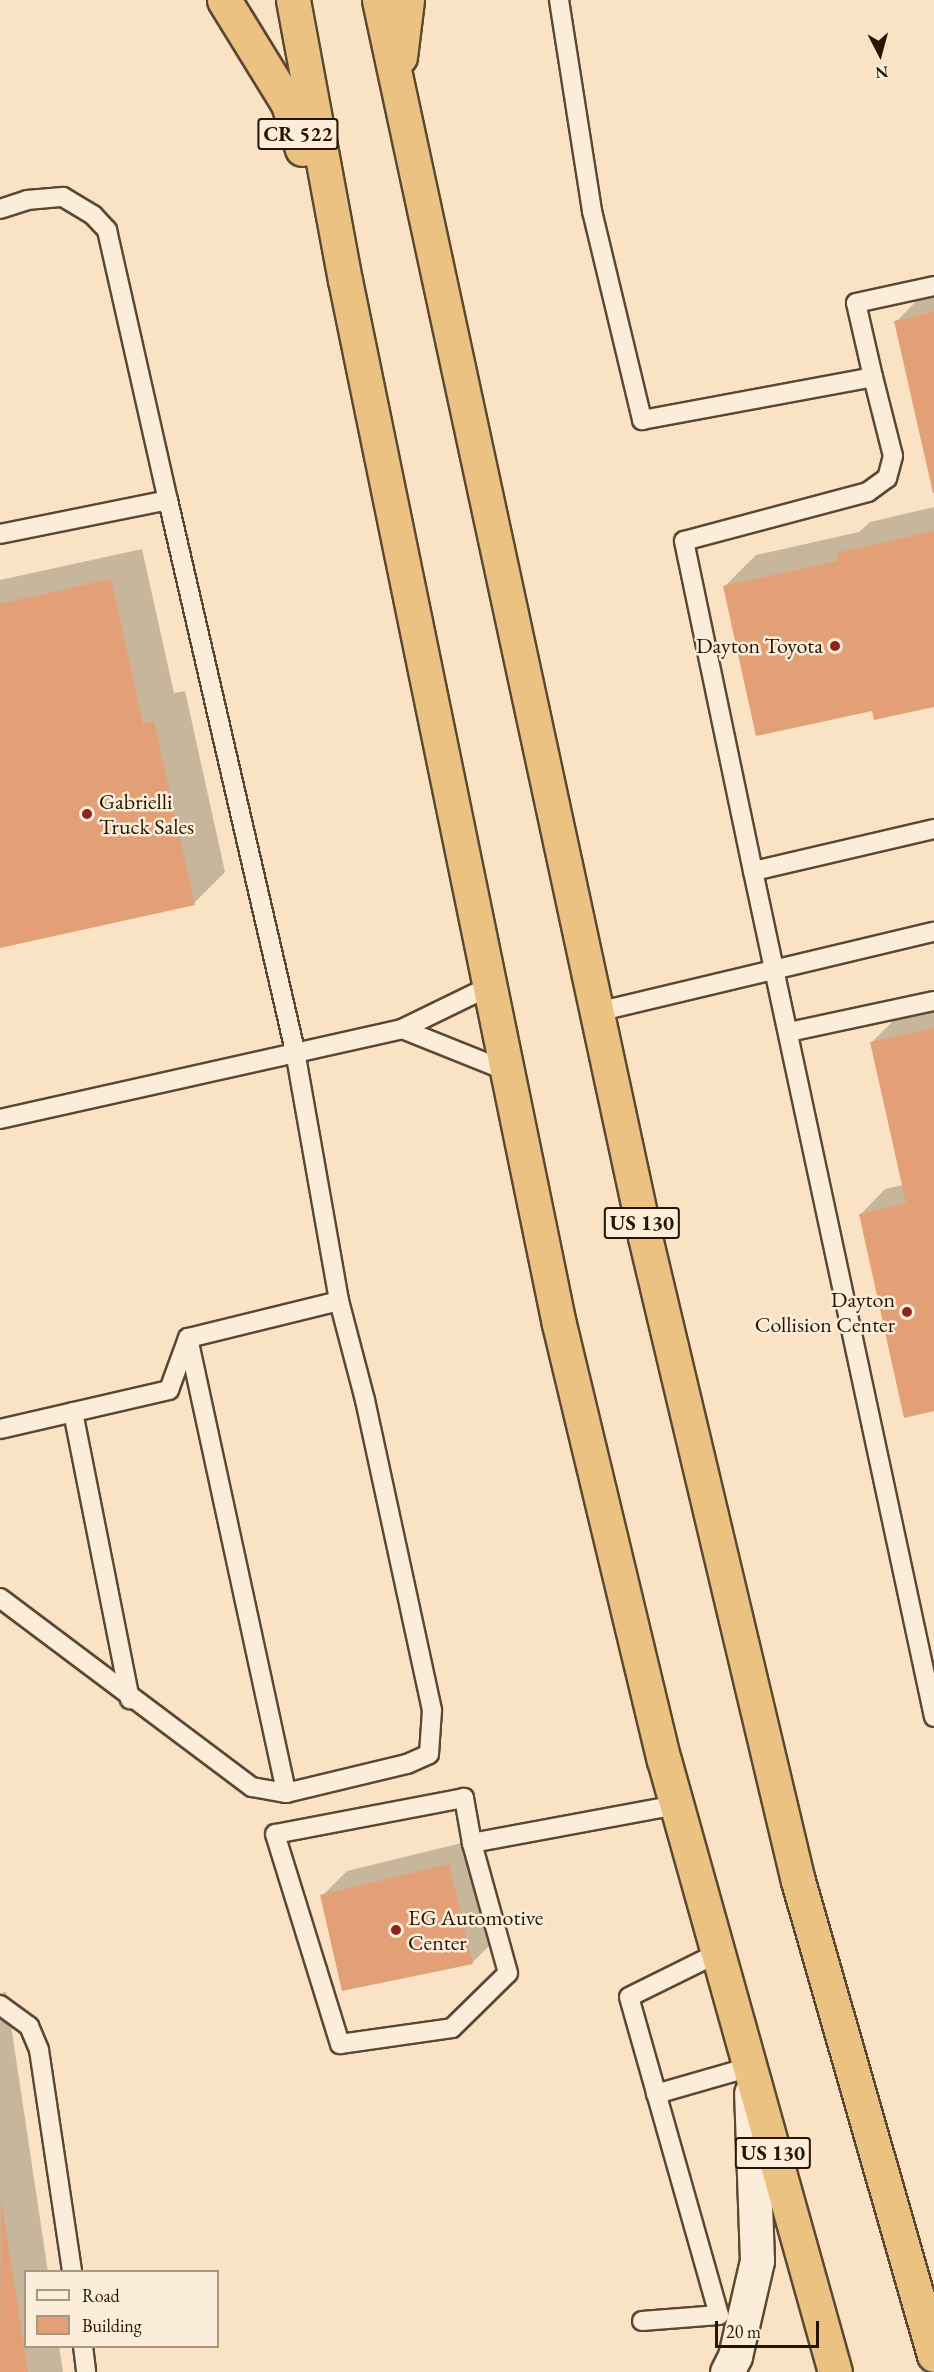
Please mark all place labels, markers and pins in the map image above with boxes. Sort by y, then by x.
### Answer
place label: Dayton Toyota [696,633,823,659]
marker: Dayton Toyota [828,639,842,653]
place label: Gabrielli Truck Sales [99,788,194,840]
marker: Gabrielli Truck Sales [80,807,94,821]
place label: Dayton Collision Center [755,1286,895,1338]
marker: Dayton Collision Center [900,1305,914,1319]
place label: EG Automotive Center [408,1904,543,1956]
marker: EG Automotive Center [389,1923,403,1937]

